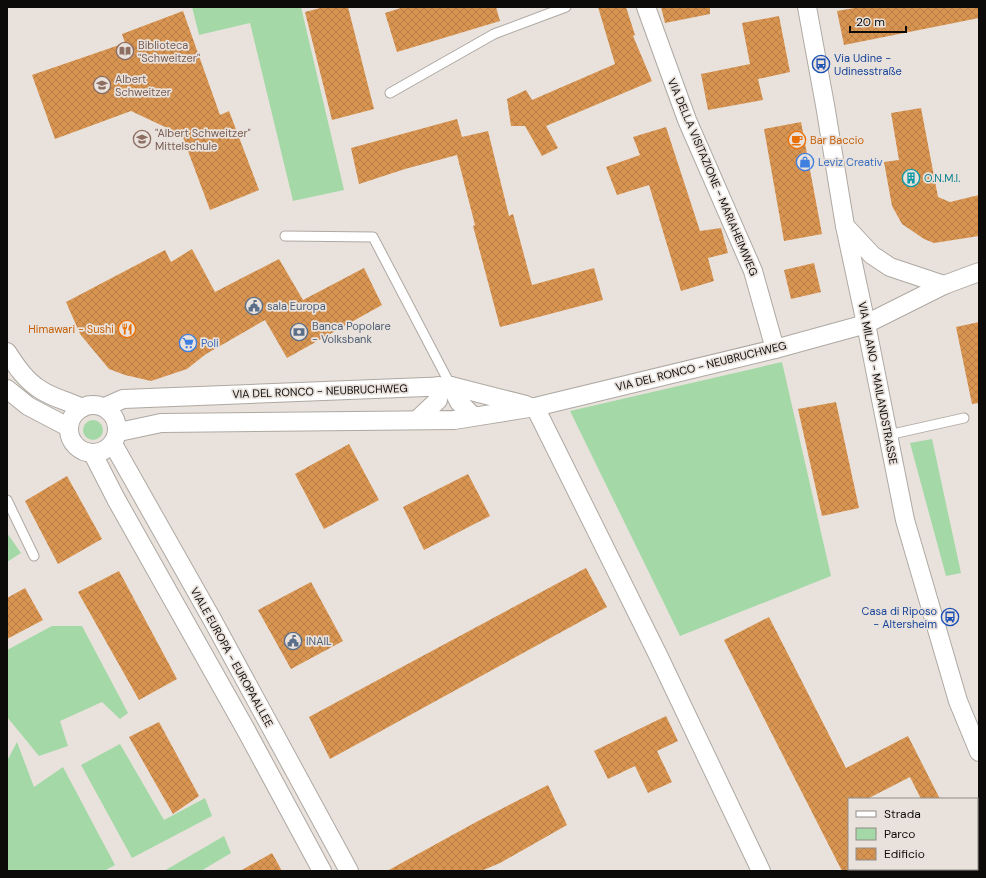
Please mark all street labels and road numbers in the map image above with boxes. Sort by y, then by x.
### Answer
street label: VIA DELLA VISITAZIONE - MARIAHEIMWEG [665,76,761,278]
street label: VIA MILANO - MAILANDSTRASSE [855,300,901,466]
street label: VIA DEL RONCO - NEUBRUCHWEG [614,338,788,394]
street label: VIA DEL RONCO - NEUBRUCHWEG [232,381,408,401]
street label: VIALE EUROPA - EUROPAALLEE [188,585,276,729]

